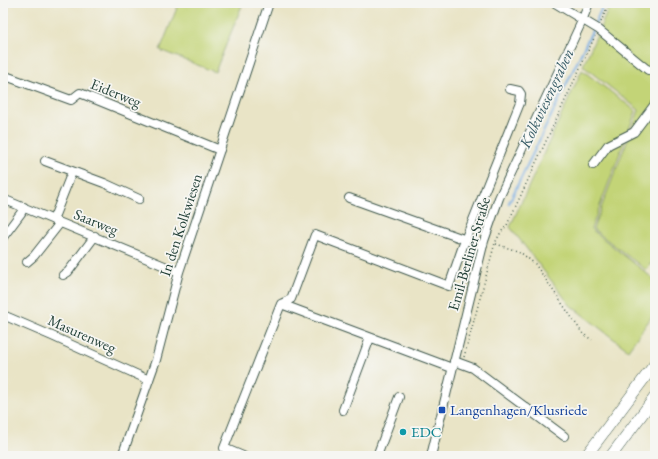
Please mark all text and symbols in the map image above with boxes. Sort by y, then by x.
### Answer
water label: Kolkwiesengraben [514,45,579,152]
street label: Eiderweg [88,74,145,111]
street label: In den Kolkwiesen [155,171,206,279]
street label: Emil-Berliner-Straße [443,195,494,313]
street label: Saarweg [71,204,122,239]
street label: Masurenweg [45,310,120,357]
place label: Langenhagen/Klusriede [450,400,587,419]
marker: Langenhagen/Klusriede [437,405,447,415]
place label: EDC [411,422,441,441]
marker: EDC [398,427,408,437]

